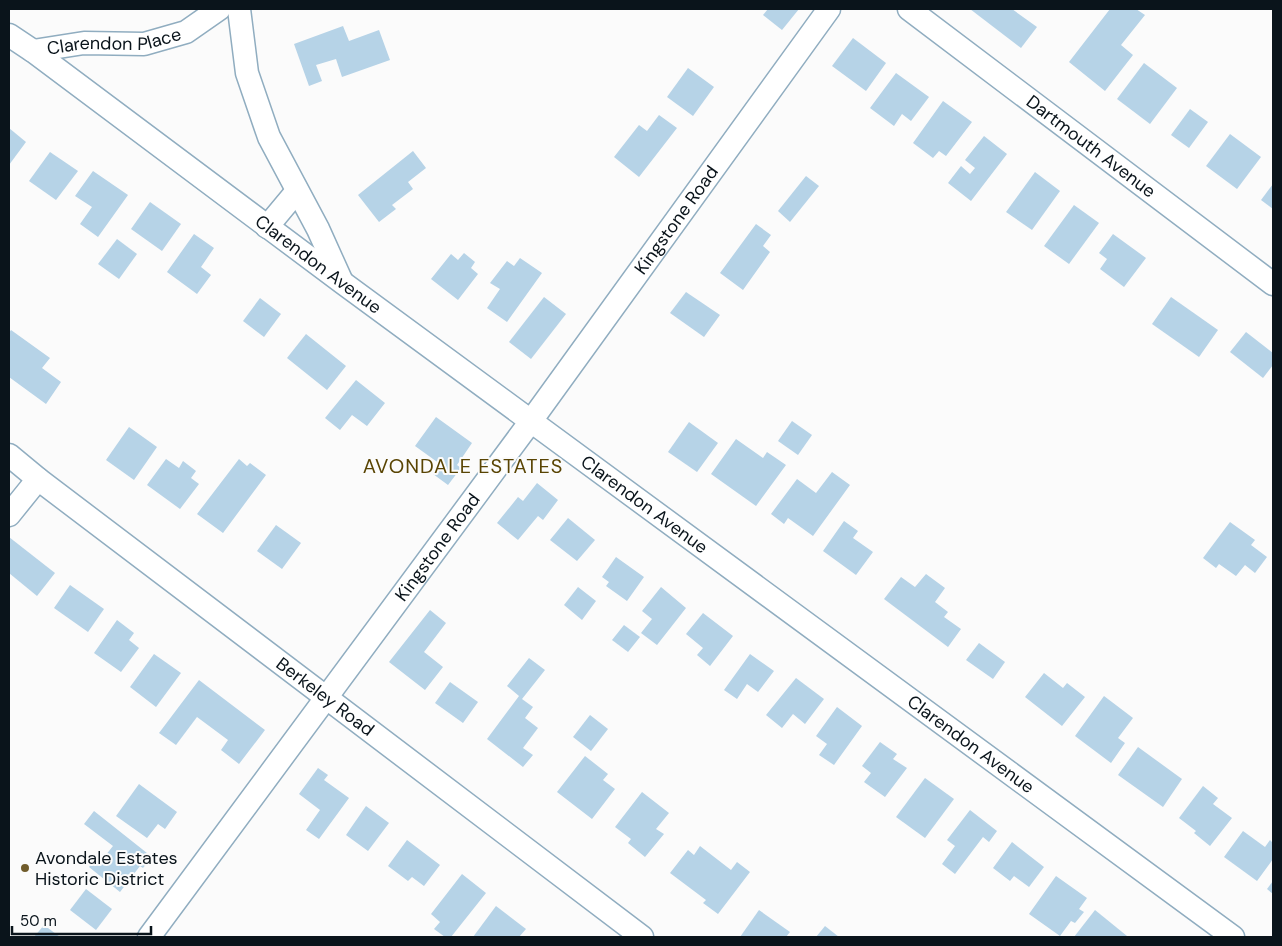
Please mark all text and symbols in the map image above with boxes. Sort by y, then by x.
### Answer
street label: Clarendon Place [45,22,184,61]
street label: Dartmouth Avenue [1021,90,1161,203]
street label: Kingstone Road [629,161,724,279]
street label: Clarendon Avenue [250,209,386,319]
street label: Clarendon Avenue [576,450,713,559]
district label: AVONDALE ESTATES [363,453,563,479]
street label: Kingstone Road [390,488,486,606]
street label: Berkeley Road [271,652,379,742]
street label: Clarendon Avenue [902,690,1039,799]
place label: Avondale Estates Historic District [35,846,178,891]
marker: Avondale Estates Historic District [19,862,31,874]
scale bar [12,904,151,936]
text: 50 m [20,911,57,931]

